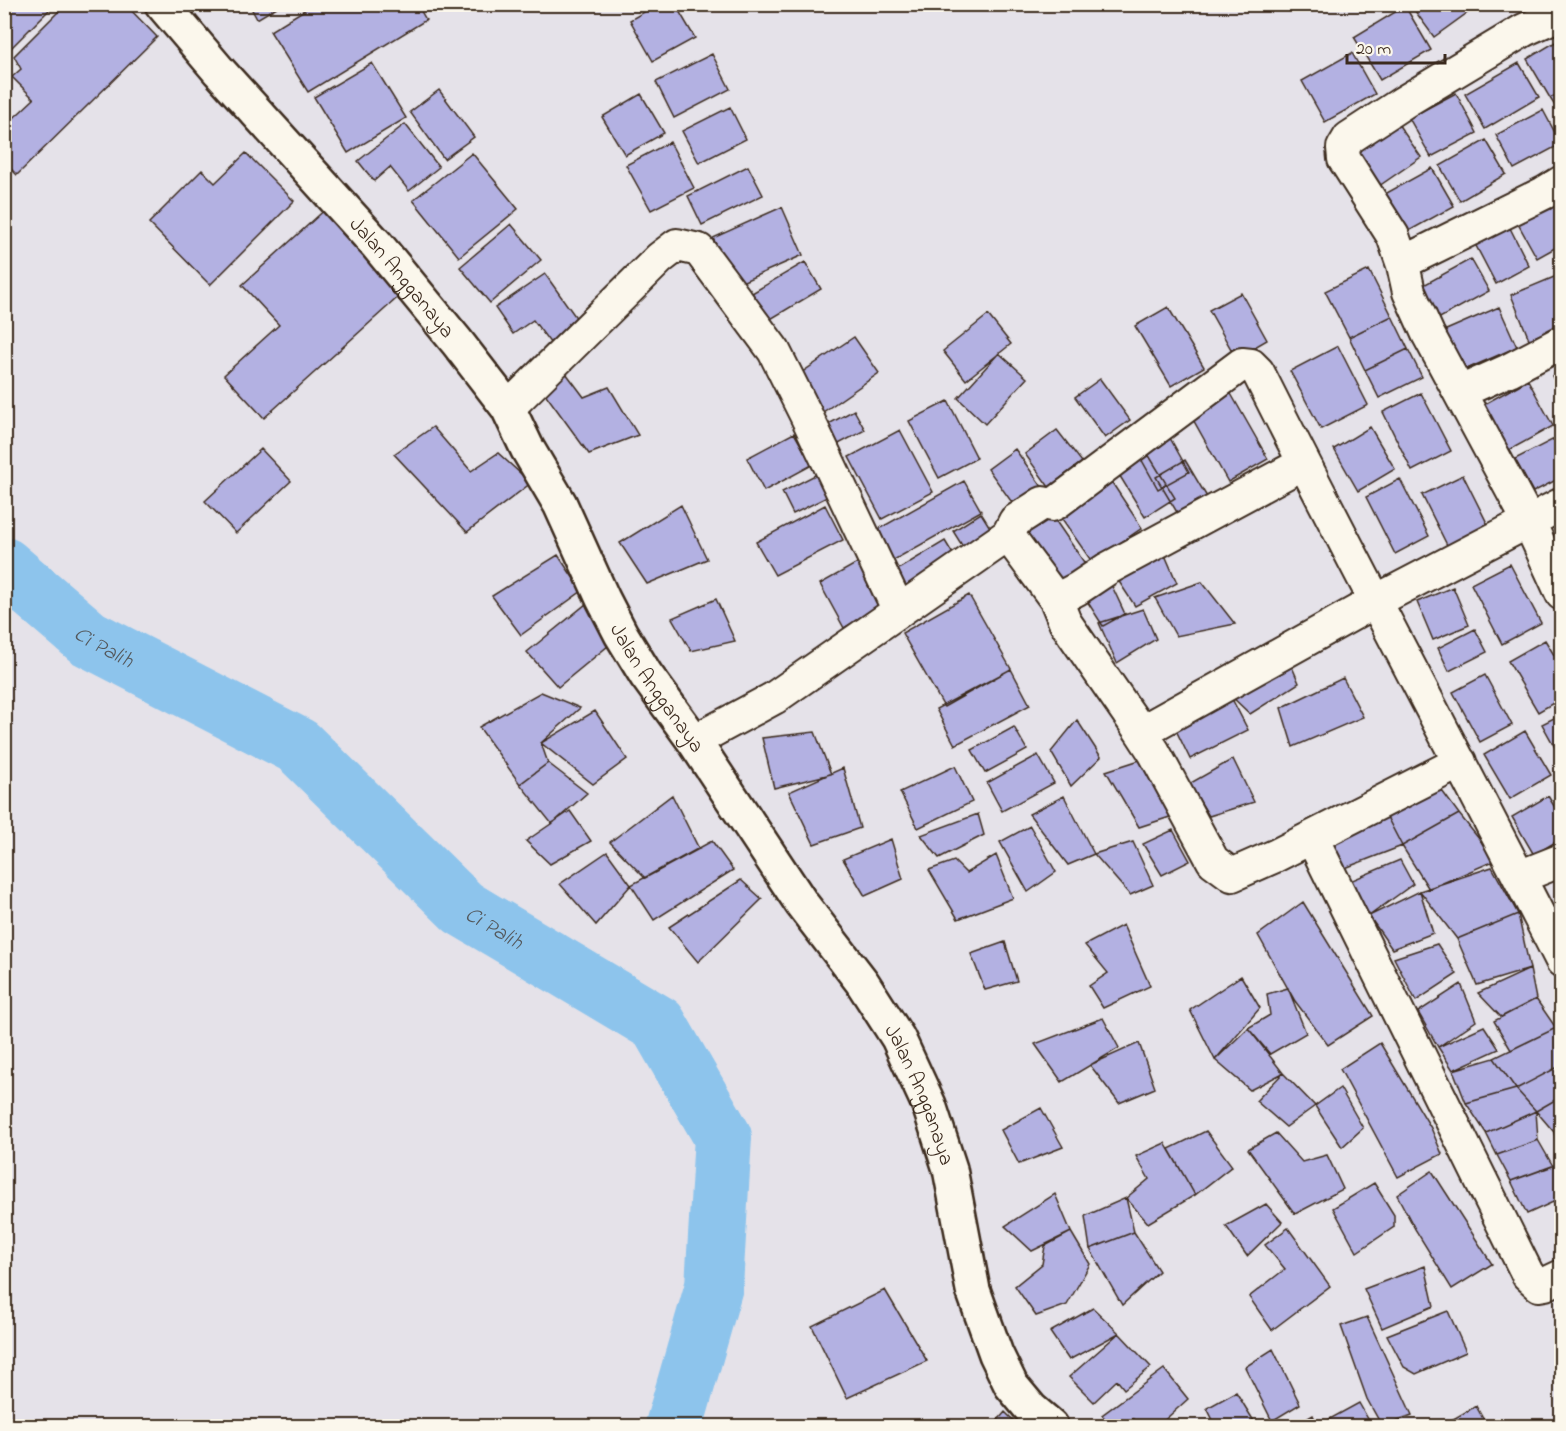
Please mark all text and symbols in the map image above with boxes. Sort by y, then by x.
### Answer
scale bar [1347,27,1444,65]
text: 20 m [1356,37,1391,63]
street label: Jalan Angganaya [341,211,461,345]
street label: Jalan Angganaya [601,619,711,759]
water label: Ci Palih [66,620,139,678]
water label: Ci Palih [458,900,529,960]
street label: Jalan Angganaya [876,1019,961,1169]

